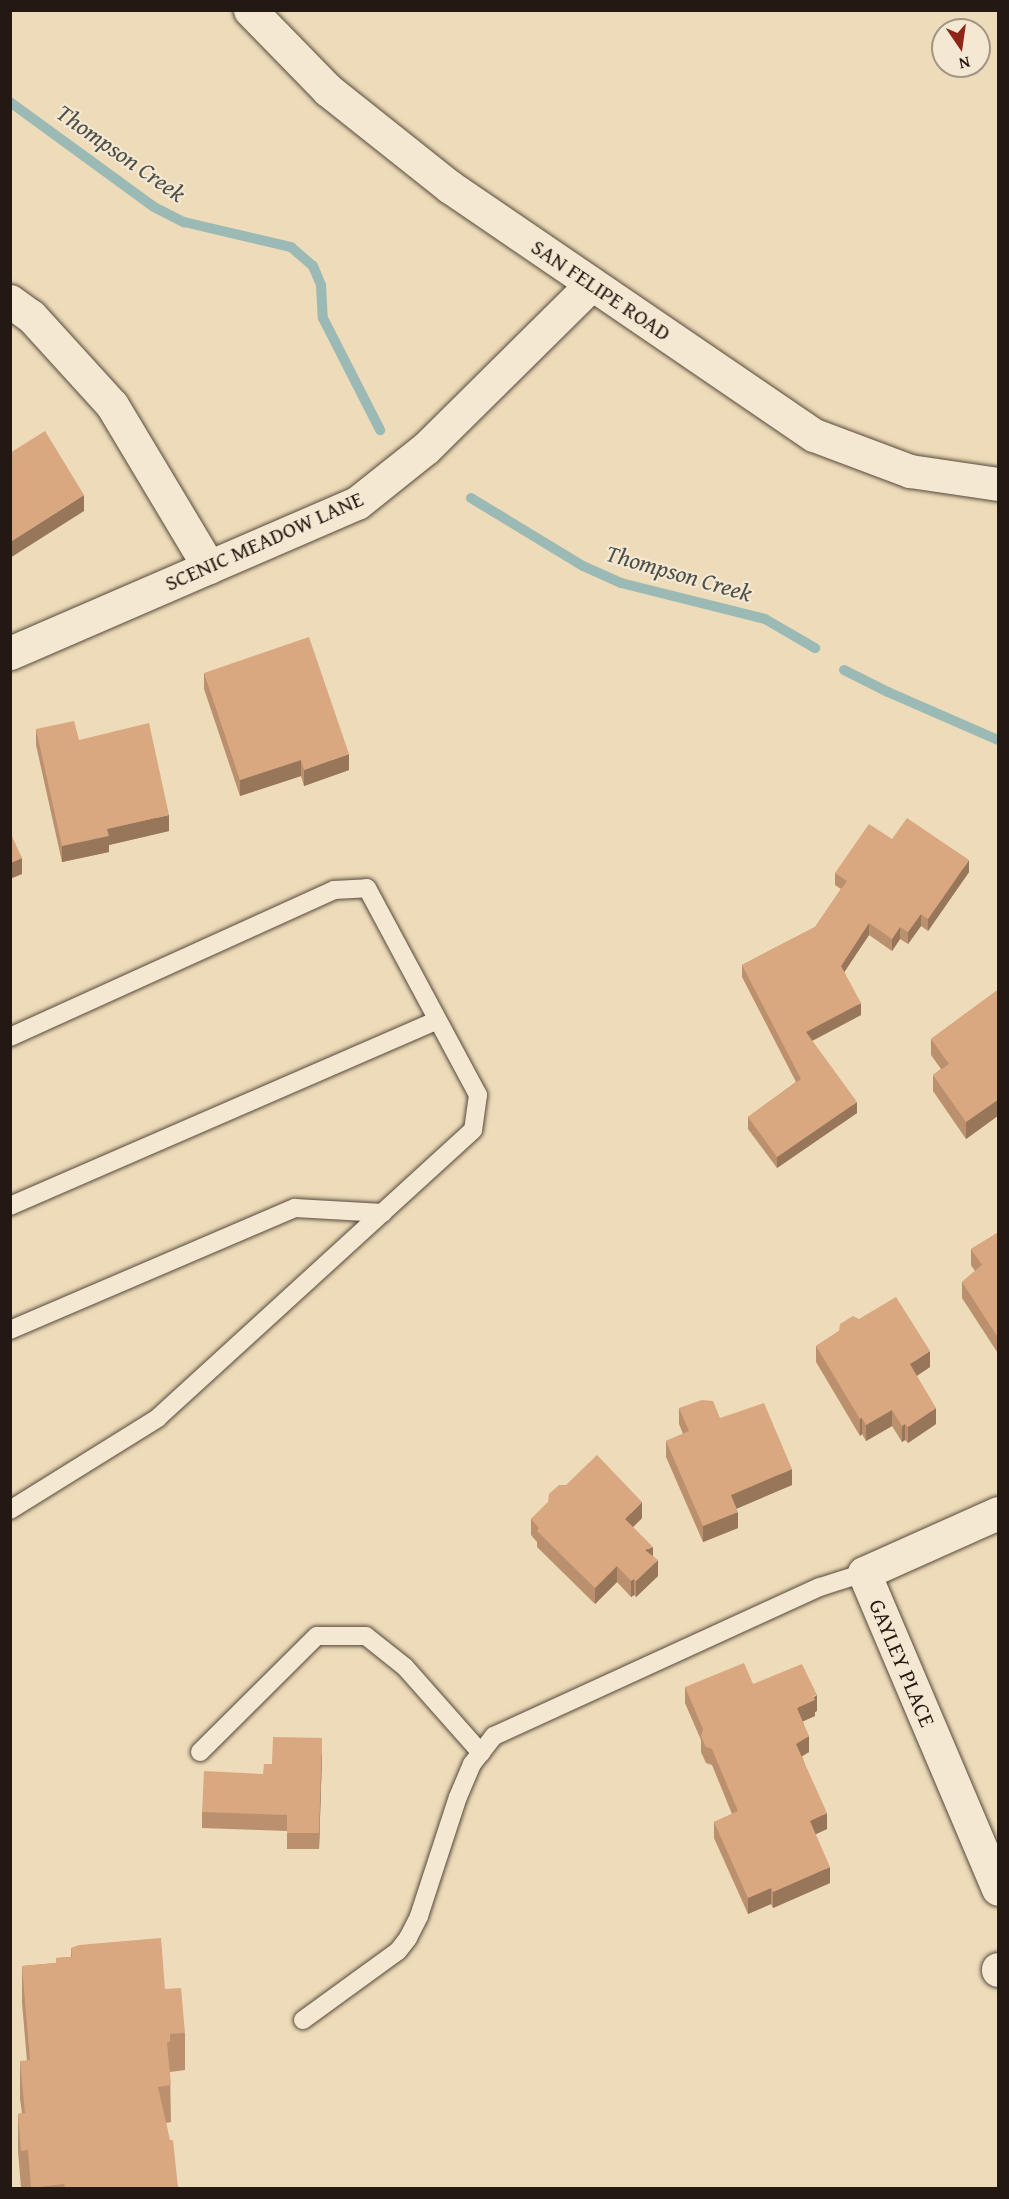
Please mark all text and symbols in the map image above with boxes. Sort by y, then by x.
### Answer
north arrow [931,18,991,78]
text: N [957,51,973,76]
water label: Thompson Creek [51,98,191,208]
street label: SAN FELIPE ROAD [526,234,676,346]
street label: SCENIC MEADOW LANE [161,485,367,597]
water label: Thompson Creek [603,538,755,608]
street label: GAYLEY PLACE [863,1595,941,1731]

